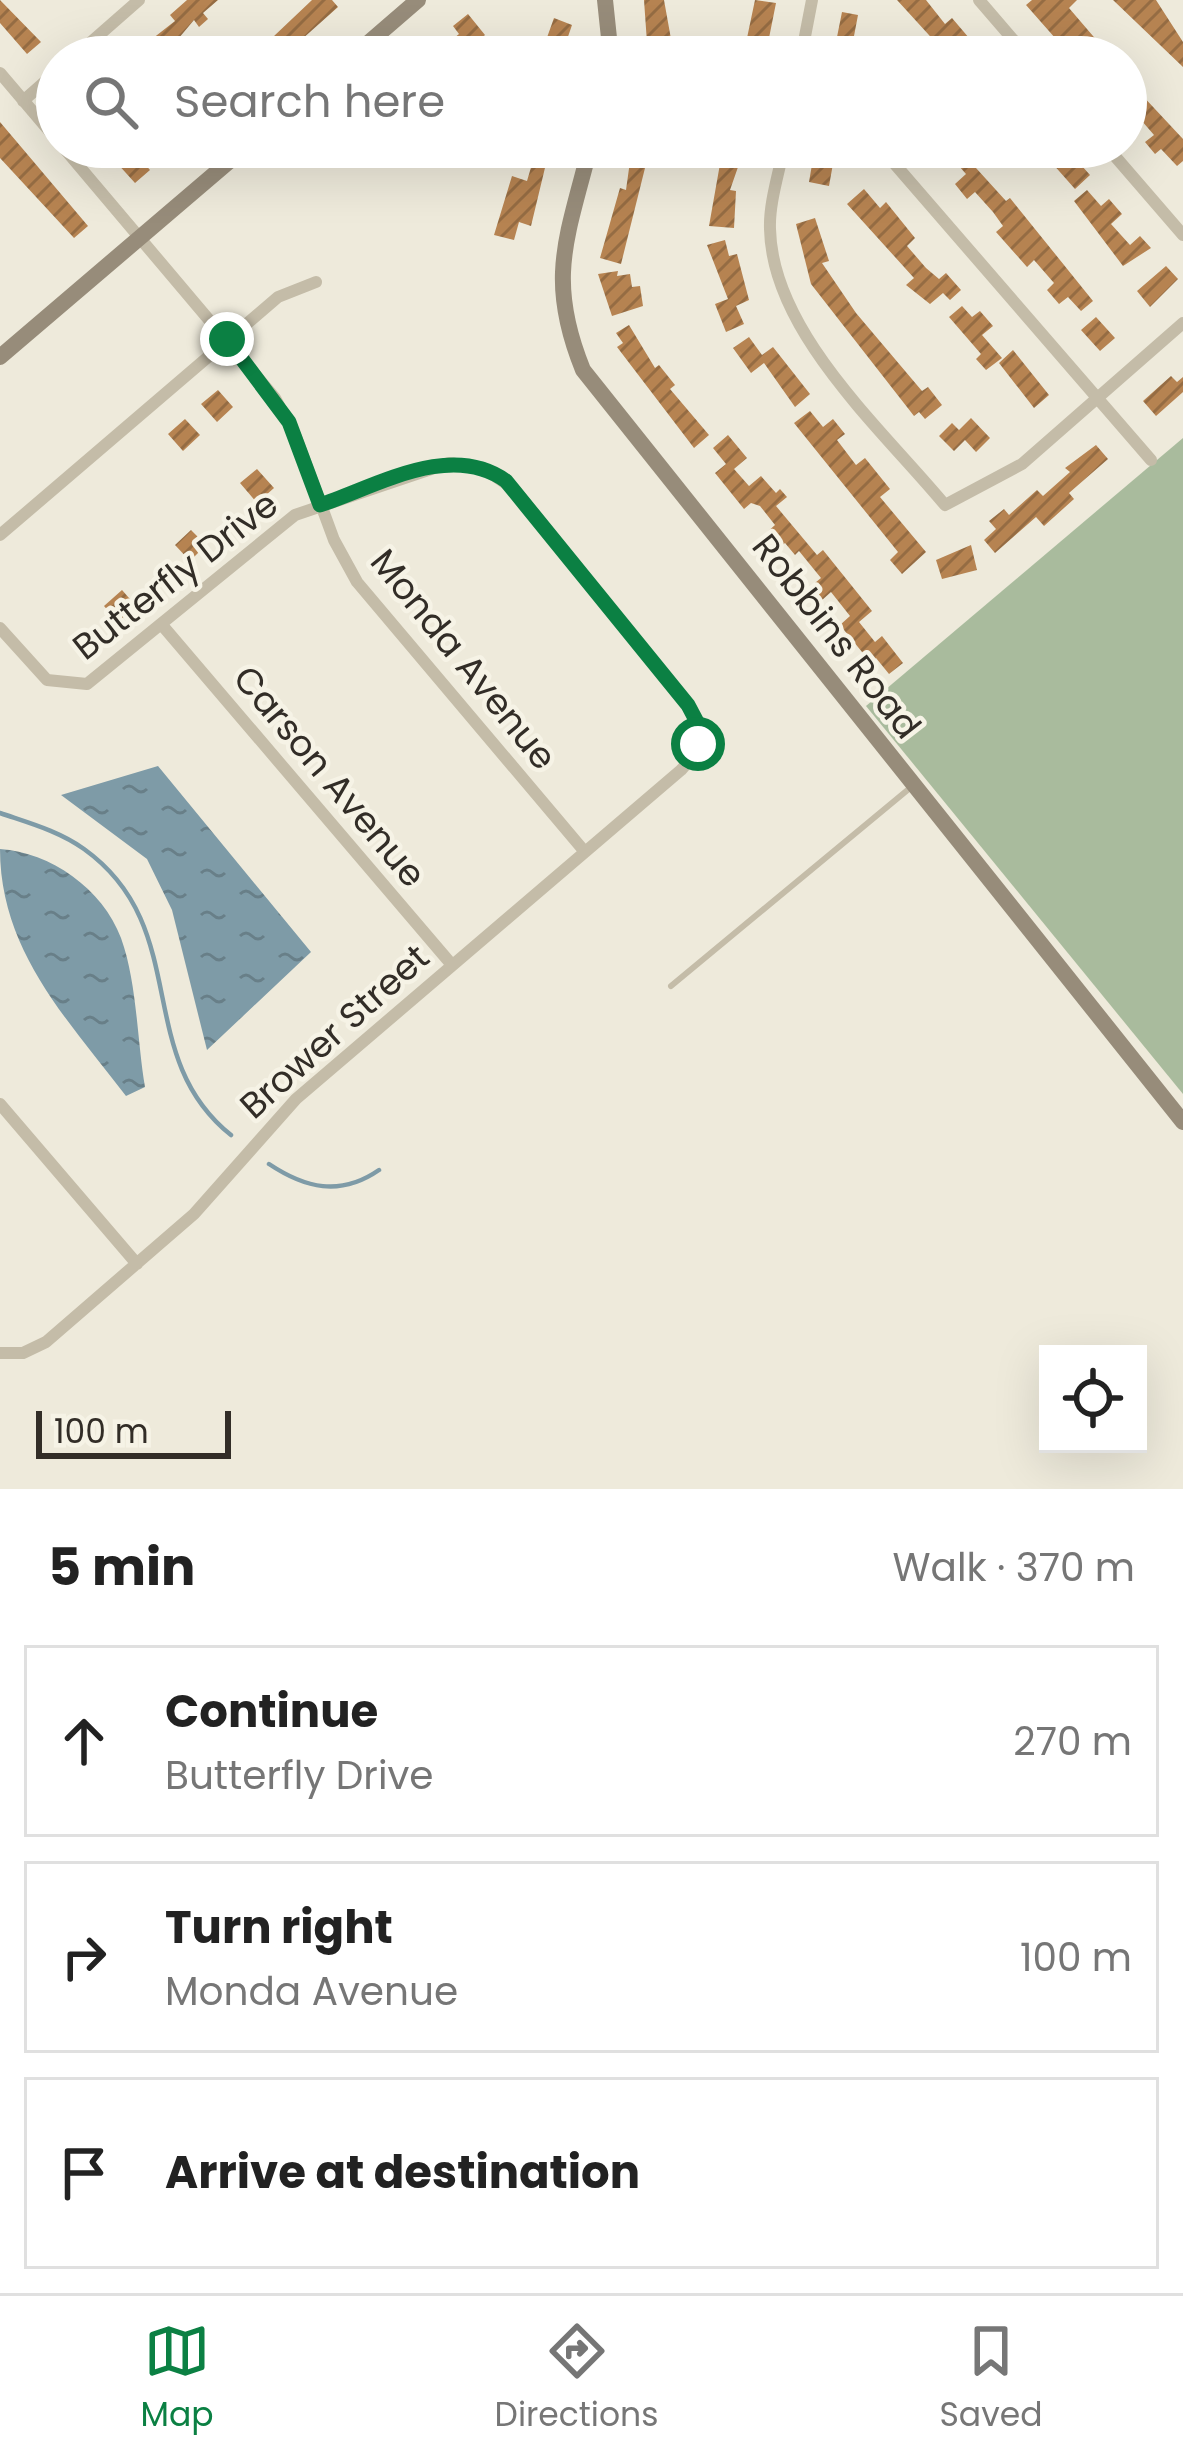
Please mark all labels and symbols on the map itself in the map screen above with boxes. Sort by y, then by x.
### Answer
route end [200,312,254,366]
street label: Butterfly Drive [62,479,289,672]
street label: Robbins Road [740,523,933,750]
street label: Monda Avenue [359,538,569,780]
street label: Carson Avenue [222,655,438,898]
route start [671,717,725,771]
street label: Brower Street [229,933,440,1130]
scale bar [36,1405,231,1458]

